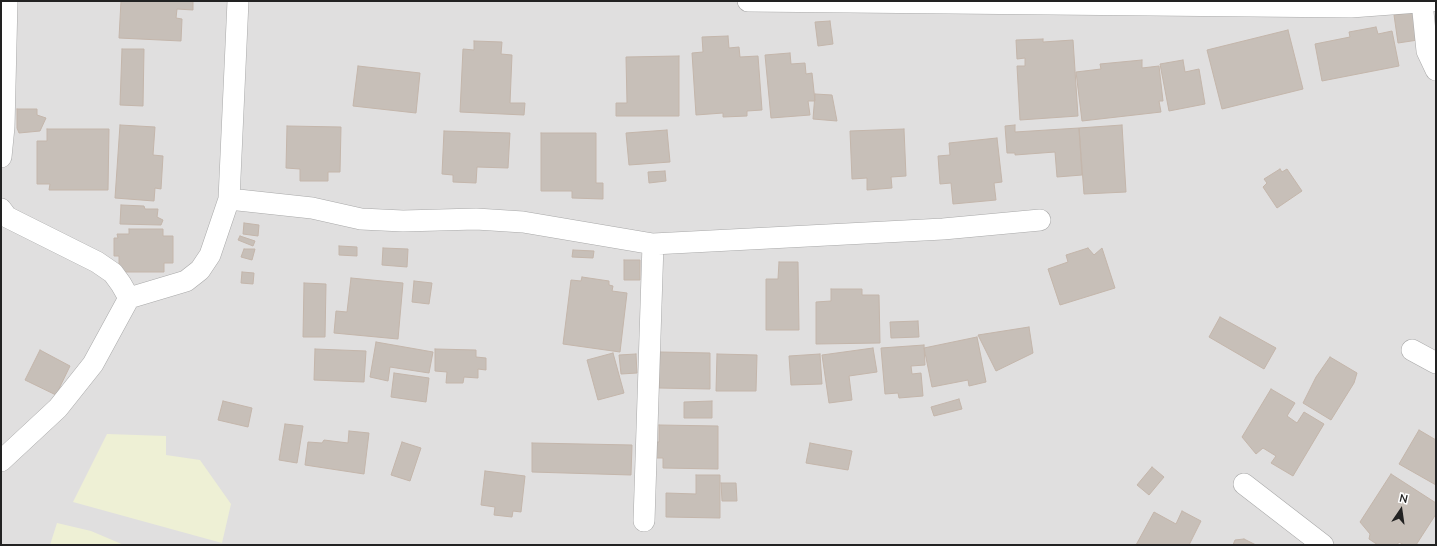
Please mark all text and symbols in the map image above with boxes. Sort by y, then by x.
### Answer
north arrow [1381,490,1421,530]
text: N [1398,491,1409,506]

